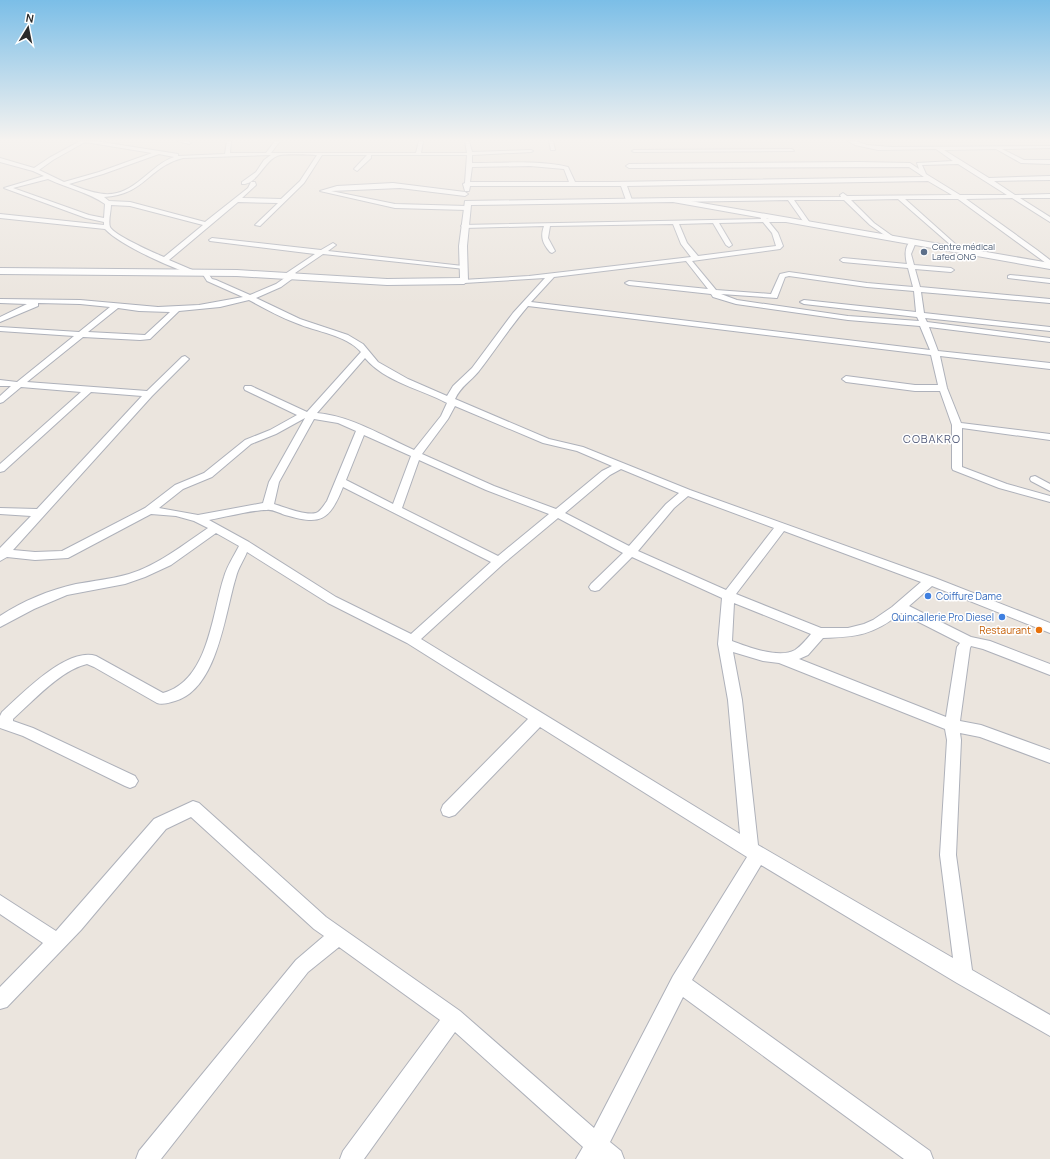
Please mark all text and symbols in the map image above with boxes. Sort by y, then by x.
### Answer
north arrow [8,8,48,48]
text: N [25,10,35,26]
place label: Centre médical Lafed ONG [932,240,995,263]
marker: Centre médical Lafed ONG [919,247,929,257]
district label: COBAKRO [903,431,961,446]
place label: Coiffure Dame [936,589,1002,603]
marker: Coiffure Dame [923,591,933,601]
place label: Quincallerie Pro Diesel [891,610,994,624]
marker: Quincallerie Pro Diesel [997,612,1007,622]
place label: Restaurant [979,623,1031,637]
marker: Restaurant [1034,625,1044,635]

